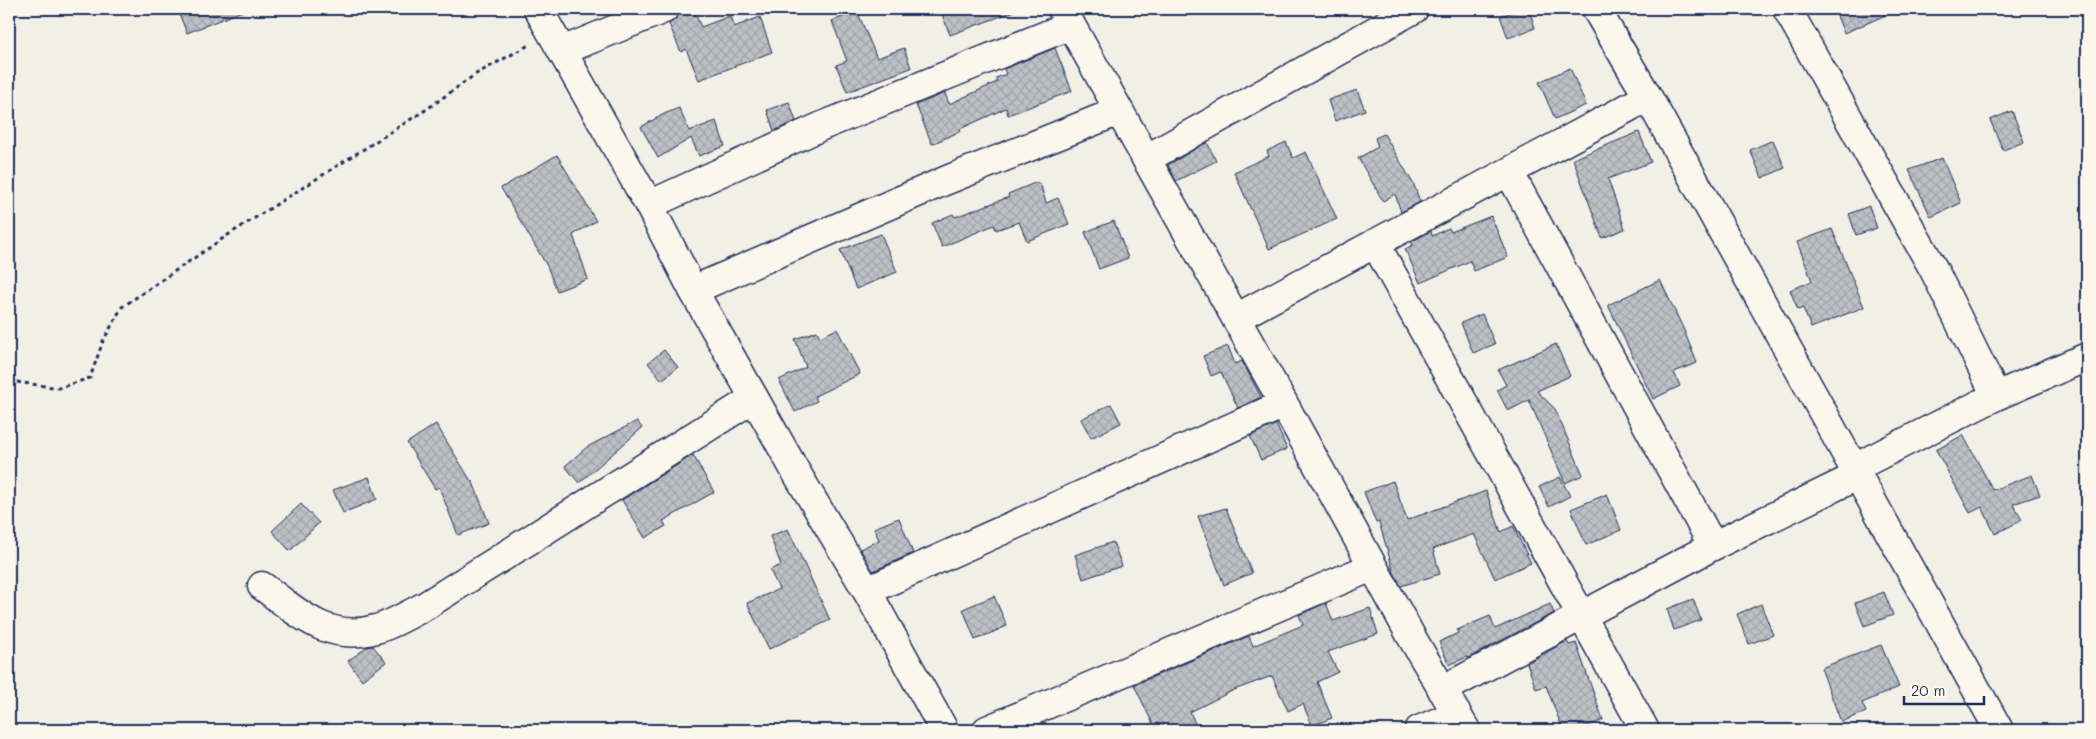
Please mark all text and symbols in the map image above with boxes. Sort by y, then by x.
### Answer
scale bar [1904,674,1984,706]
text: 20 m [1911,680,1945,700]

